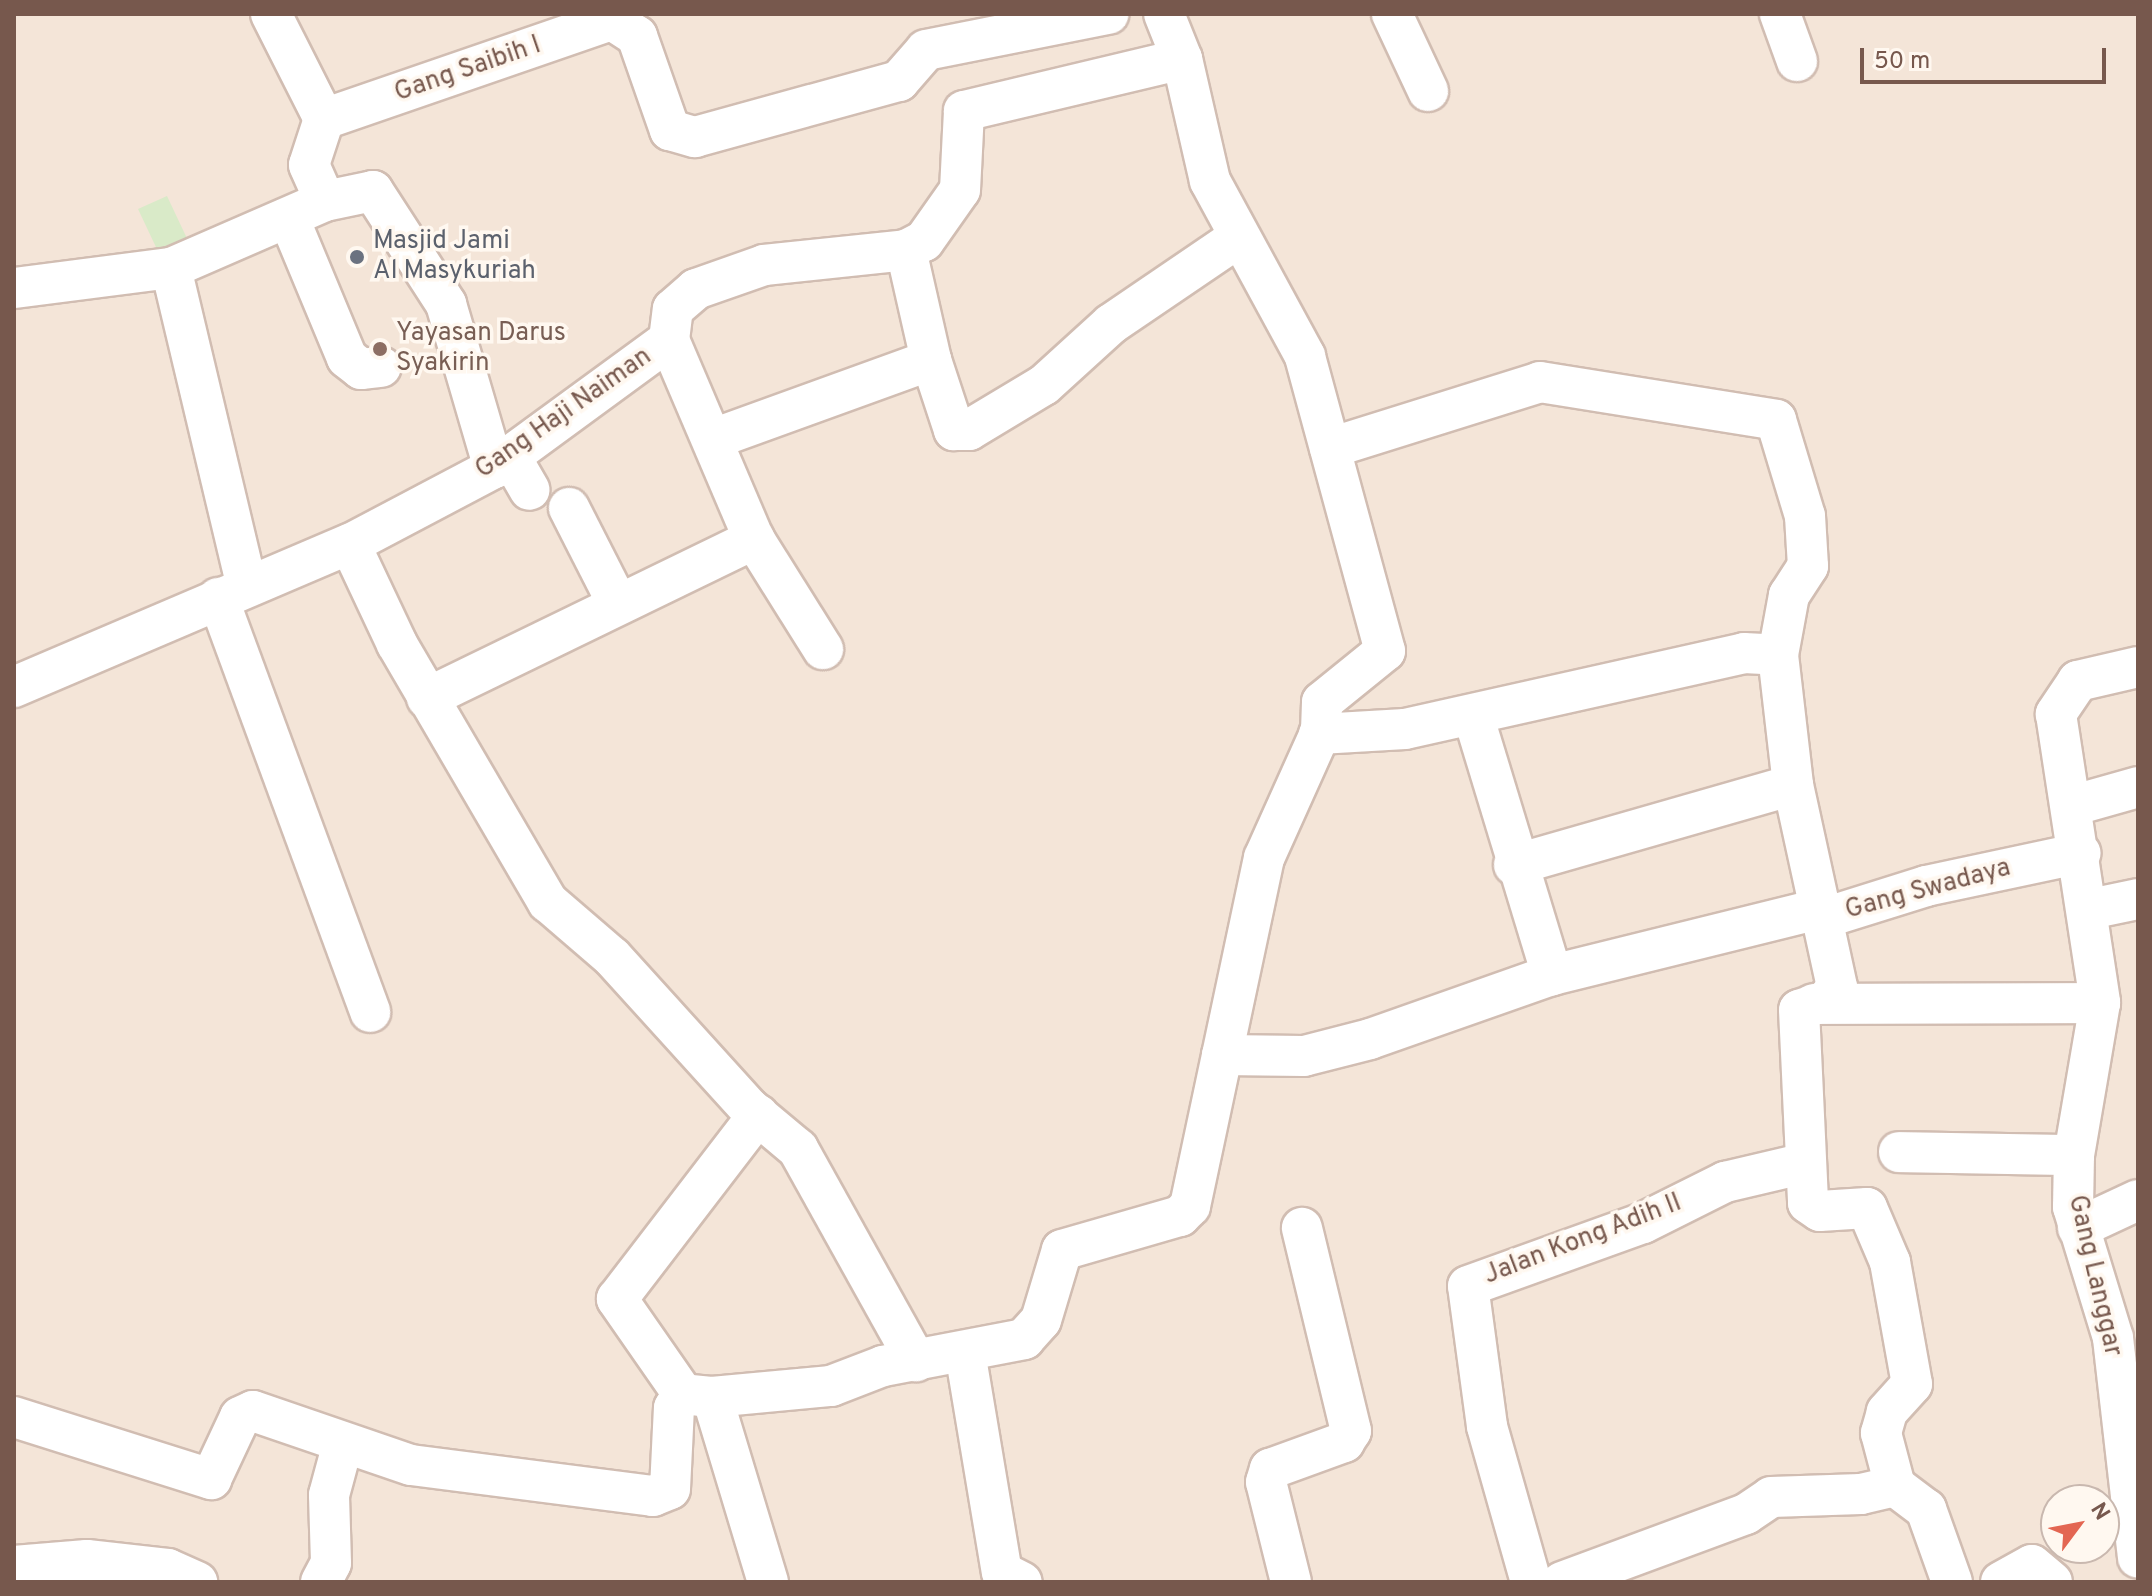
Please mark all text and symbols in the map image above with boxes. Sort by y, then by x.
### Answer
street label: Gang Saibih I [391,30,545,110]
scale bar [1864,32,2110,82]
text: 50 m [1874,47,1930,77]
place label: Masjid Jami Al Masykuriah [373,226,536,288]
marker: Masjid Jami Al Masykuriah [348,248,366,266]
place label: Yayasan Darus Syakirin [396,318,566,380]
marker: Yayasan Darus Syakirin [371,340,389,358]
street label: Gang Haji Naiman [470,342,658,486]
street label: Gang Swadaya [1842,853,2014,927]
street label: Jalan Kong Adih II [1479,1188,1687,1292]
street label: Gang Langgar [2060,1192,2128,1360]
north arrow [2040,1484,2120,1564]
text: N [2083,1498,2115,1526]

